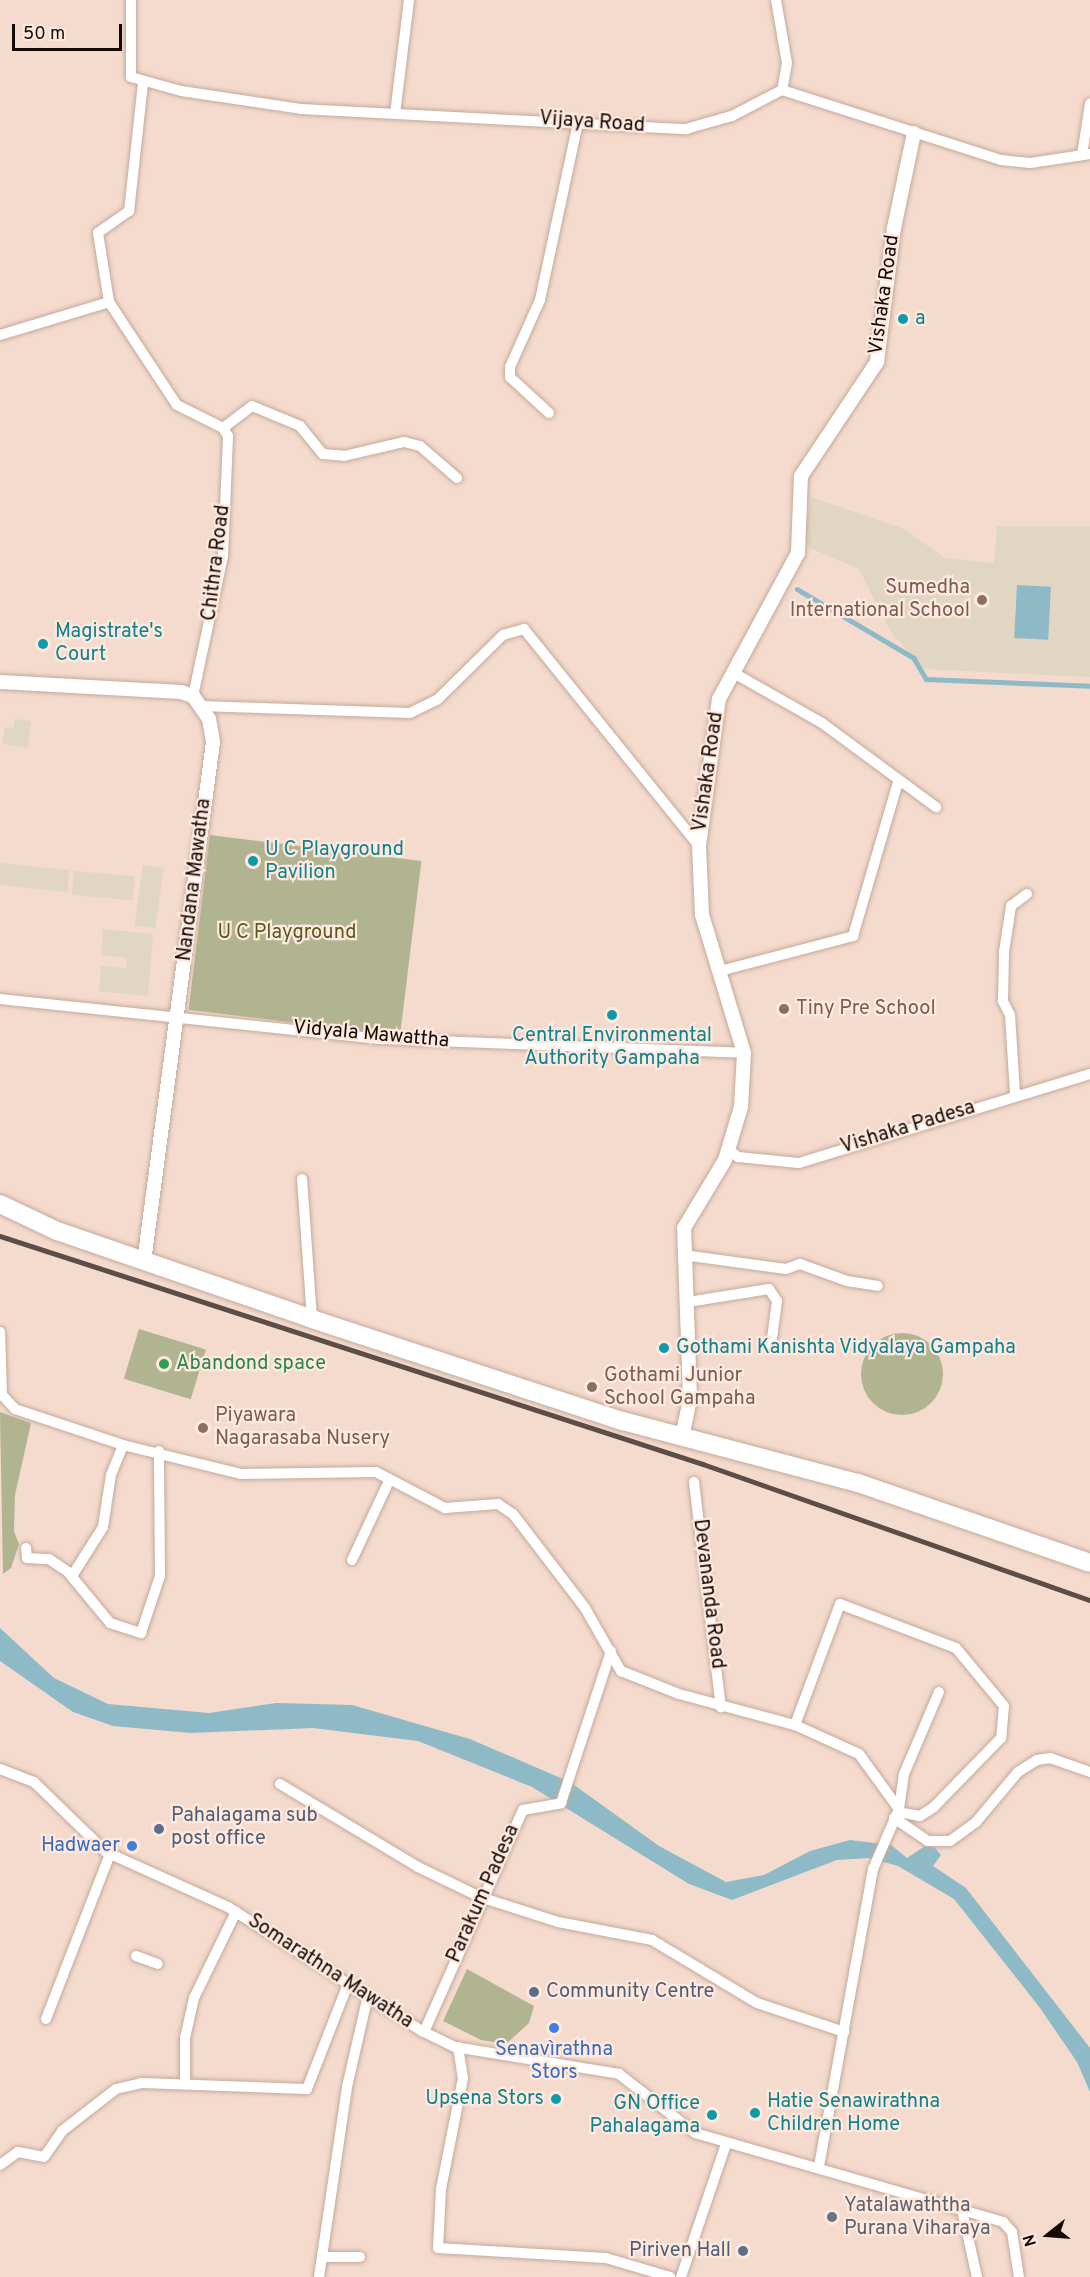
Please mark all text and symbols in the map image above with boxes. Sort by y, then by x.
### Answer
scale bar [15,12,124,50]
text: 50 m [23,23,65,46]
street label: Vijaya Road [538,107,646,139]
street label: Vishaka Road [865,233,905,357]
place label: a [915,307,926,331]
marker: a [896,312,910,326]
street label: Chithra Road [198,504,236,622]
place label: Sumedha International School [790,576,970,623]
marker: Sumedha International School [975,593,989,607]
place label: Magistrate's Court [55,620,163,667]
marker: Magistrate's Court [36,637,50,651]
street label: Vishaka Road [689,710,729,834]
street label: Nandana Mawatha [173,797,217,963]
place label: U C Playground Pavilion [265,838,404,885]
marker: U C Playground Pavilion [246,854,260,868]
park label: U C Playground [218,921,356,945]
place label: Tiny Pre School [796,997,936,1021]
marker: Tiny Pre School [777,1002,791,1016]
marker: Central Environmental Authority Gampaha [605,1008,619,1022]
street label: Vidyala Mawattha [292,1016,450,1054]
place label: Central Environmental Authority Gampaha [512,1024,712,1071]
street label: Vishaka Padesa [838,1096,978,1160]
place label: Gothami Kanishta Vidyalaya Gampaha [676,1336,1017,1360]
marker: Gothami Kanishta Vidyalaya Gampaha [657,1341,671,1355]
place label: Abandond space [176,1352,326,1376]
marker: Abandond space [157,1357,171,1371]
place label: Gothami Junior School Gampaha [604,1364,755,1411]
marker: Gothami Junior School Gampaha [585,1380,599,1394]
place label: Piyawara Nagarasaba Nusery [215,1404,390,1451]
marker: Piyawara Nagarasaba Nusery [196,1421,210,1435]
street label: Devananda Road [687,1518,729,1670]
place label: Pahalagama sub post office [171,1805,318,1852]
street label: Parakum Padesa [443,1821,525,1967]
marker: Pahalagama sub post office [152,1822,166,1836]
place label: Hadwaer [41,1834,120,1858]
marker: Hadwaer [125,1839,139,1853]
street label: Somarathna Mawatha [243,1910,417,2034]
place label: Community Centre [546,1980,714,2004]
marker: Community Centre [527,1985,541,1999]
marker: Senavìrathna Stors [547,2021,561,2035]
place label: Senavìrathna Stors [495,2038,613,2085]
place label: Upsena Stors [425,2087,544,2111]
place label: Hatie Senawirathna Children Home [767,2090,940,2137]
marker: Upsena Stors [549,2092,563,2106]
place label: GN Office Pahalagama [590,2092,700,2139]
marker: Hatie Senawirathna Children Home [748,2106,762,2120]
marker: GN Office Pahalagama [705,2108,719,2122]
place label: Yatalawaththa Purana Viharaya [844,2194,991,2241]
north arrow [1018,2205,1078,2265]
marker: Yatalawaththa Purana Viharaya [825,2210,839,2224]
text: N [1020,2232,1042,2249]
place label: Piriven Hall [629,2239,731,2263]
marker: Piriven Hall [736,2244,750,2258]

